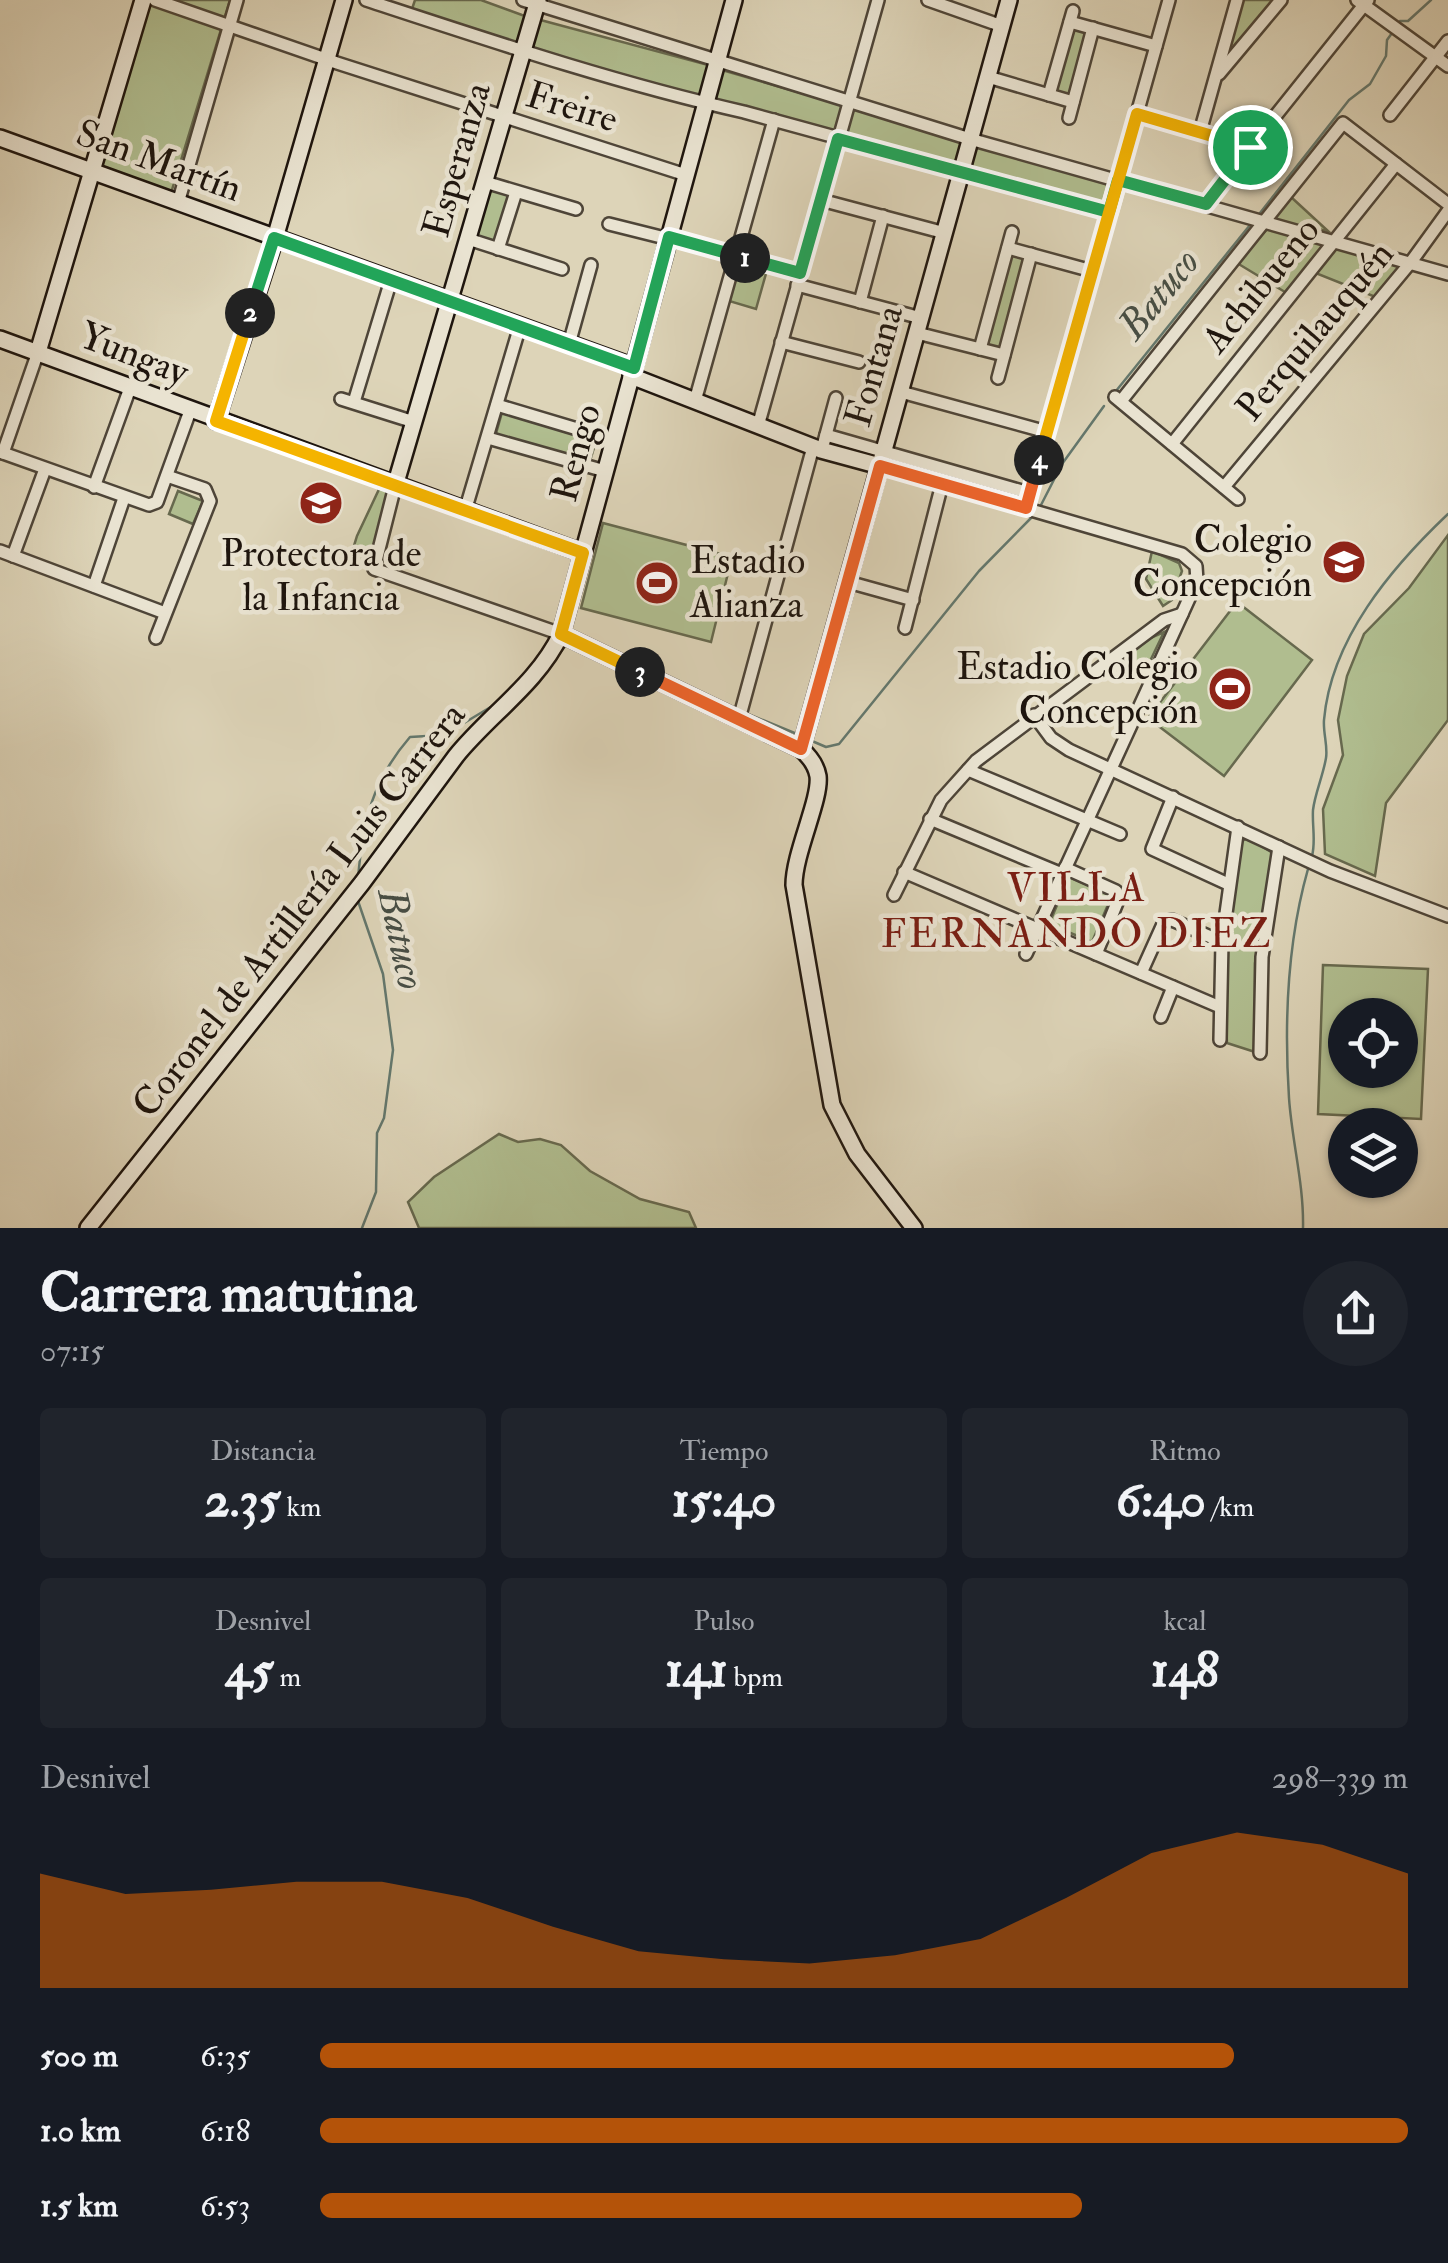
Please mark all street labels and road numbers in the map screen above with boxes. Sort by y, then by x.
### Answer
street label: Freire [521,70,624,144]
street label: Esperanza [412,77,502,243]
street label: San Martín [70,109,248,213]
street label: Achibueno [1191,207,1330,364]
street label: Perquilauquén [1226,231,1404,431]
street label: Fontana [834,300,914,432]
street label: Yungay [73,311,197,397]
street label: Rengo [540,399,612,507]
street label: Coronel de Artillería Luis Carrera [122,693,476,1127]

